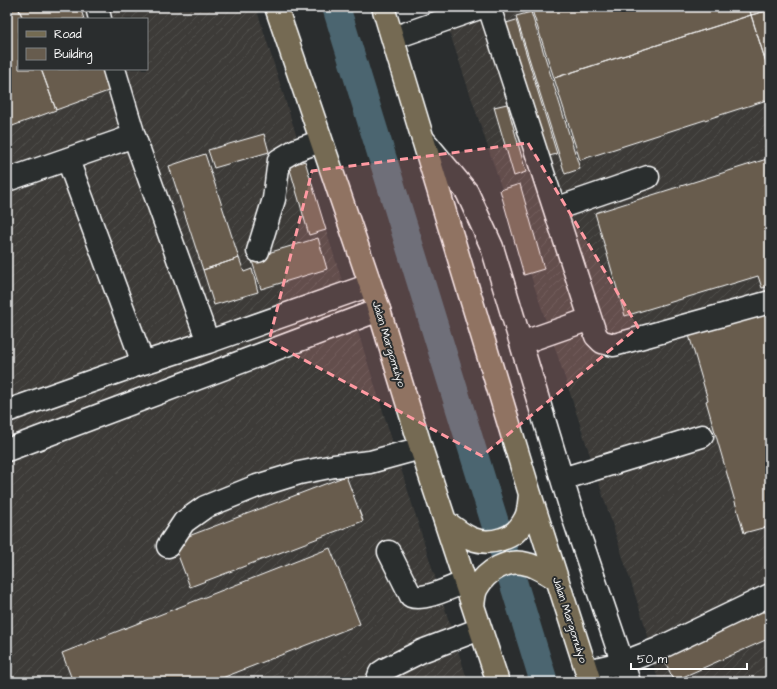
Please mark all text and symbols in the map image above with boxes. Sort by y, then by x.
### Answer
legend [18,18,148,70]
text: Road [54,26,82,43]
text: Building [54,46,92,64]
street label: Jalan Margomulyo [368,299,409,390]
street label: Jalan Margomulyo [548,575,591,666]
scale bar [631,645,747,671]
text: 50 m [637,651,668,668]

